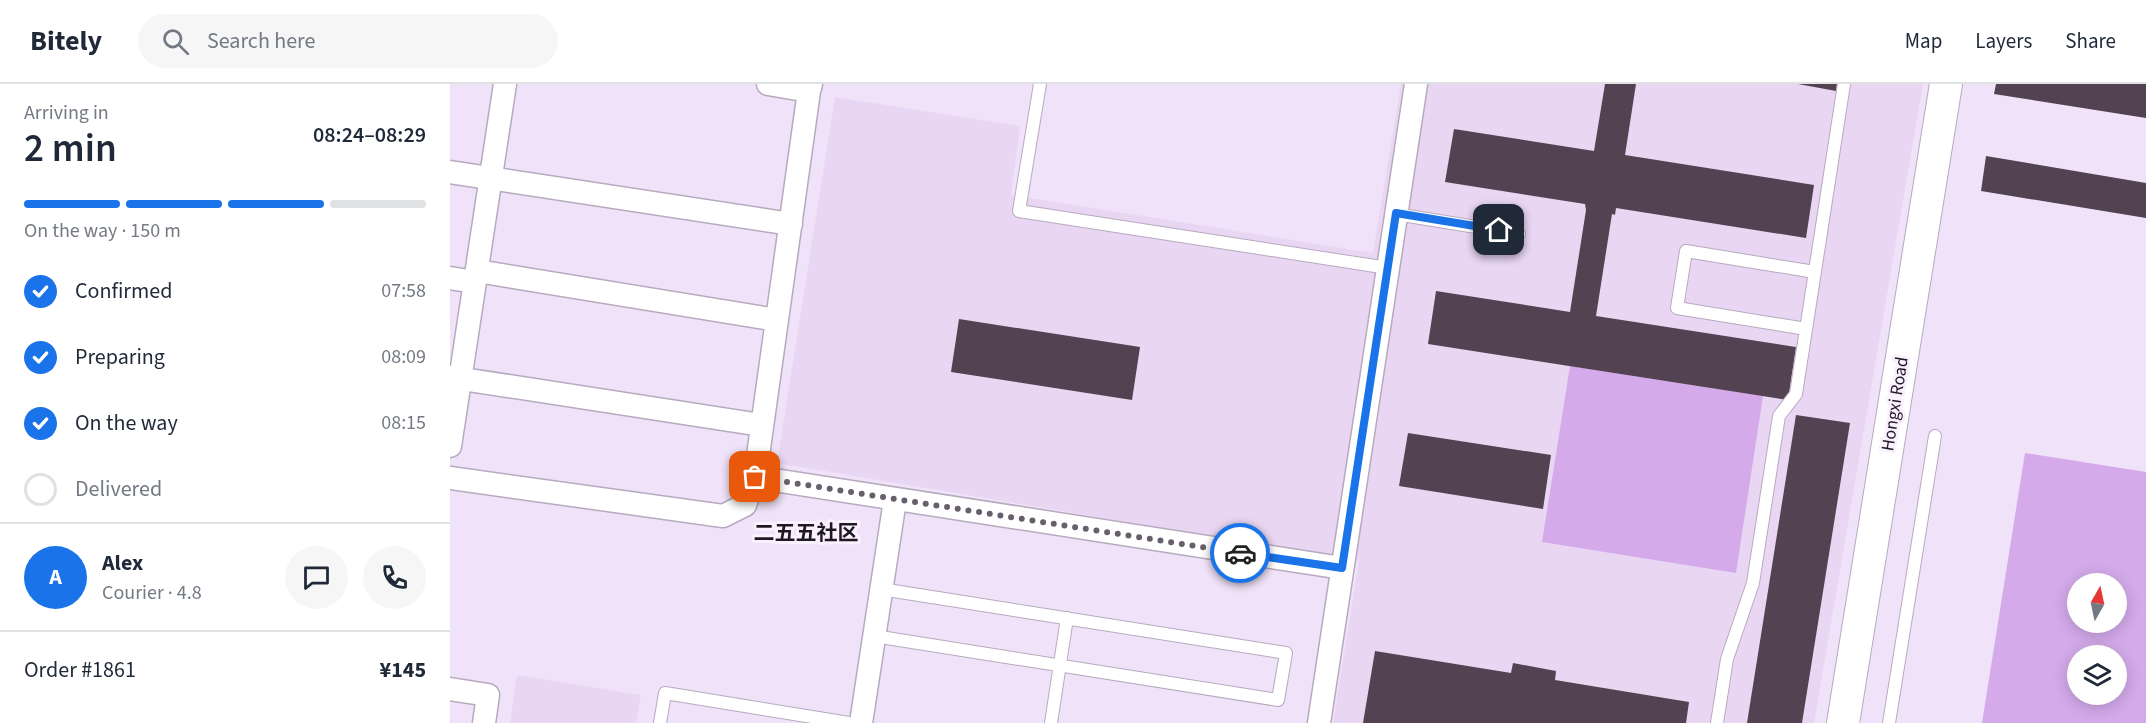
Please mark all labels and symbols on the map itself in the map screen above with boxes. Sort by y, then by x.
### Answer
pin [1473,204,1524,255]
street label: Hongxi Road [1875,355,1915,453]
pin [729,451,780,502]
district label: 二五五社区 [754,518,859,548]
courier [1210,523,1270,583]
north arrow [2067,573,2127,633]

